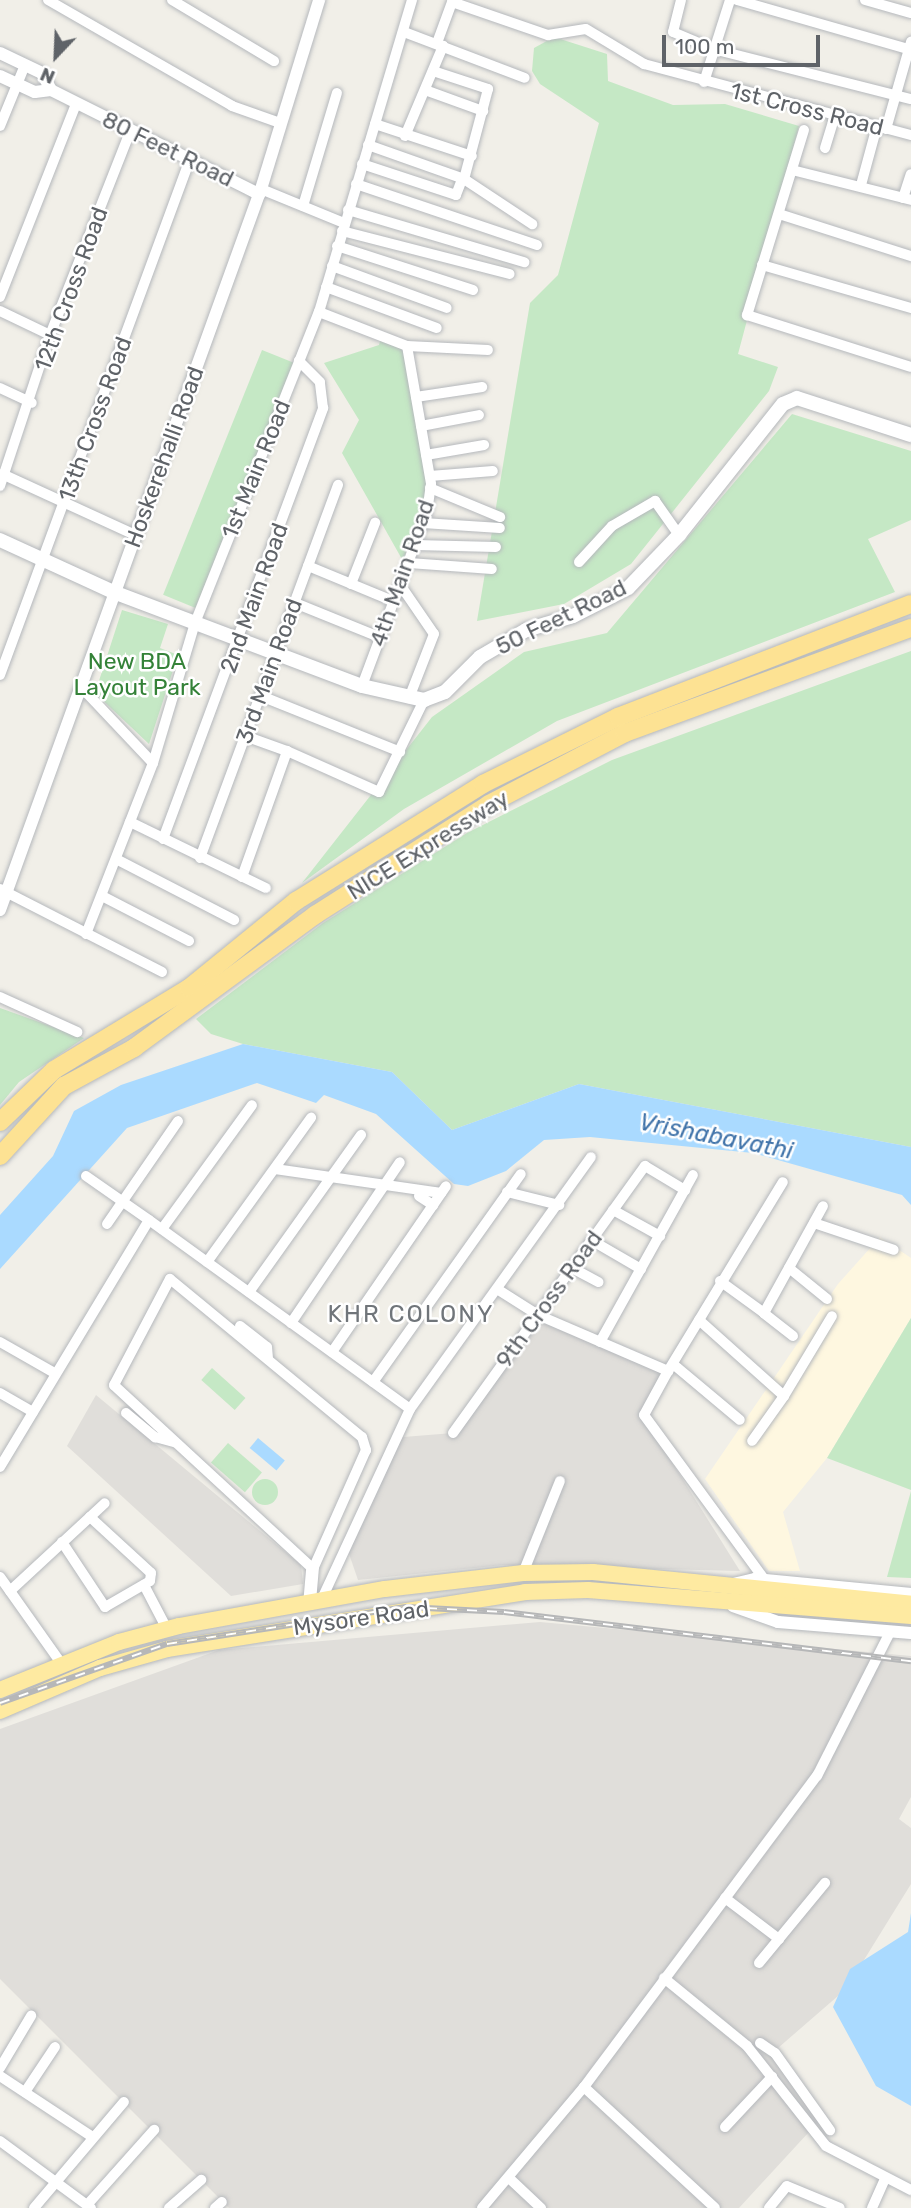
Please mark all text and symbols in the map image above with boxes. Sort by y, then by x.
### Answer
north arrow [21,21,91,91]
scale bar [666,21,824,65]
text: 100 m [675,34,734,59]
text: N [37,63,58,89]
street label: 1st Cross Road [728,77,886,141]
street label: 80 Feet Road [98,105,238,193]
street label: 12th Cross Road [29,203,113,375]
street label: 13th Cross Road [52,333,138,505]
street label: Hoskerehalli Road [118,363,210,551]
street label: 1st Main Road [216,396,296,542]
street label: 4th Main Road [364,496,440,650]
street label: 2nd Main Road [214,519,294,677]
street label: 50 Feet Road [491,573,631,661]
street label: 3rd Main Road [230,595,308,747]
park label: New BDA Layout Park [73,647,201,701]
street label: NICE Expressway [342,784,514,906]
water label: Vrishabavathi [637,1108,795,1166]
street label: 9th Cross Road [490,1225,608,1373]
district label: KHR COLONY [329,1301,493,1329]
street label: Mysore Road [291,1595,431,1641]

